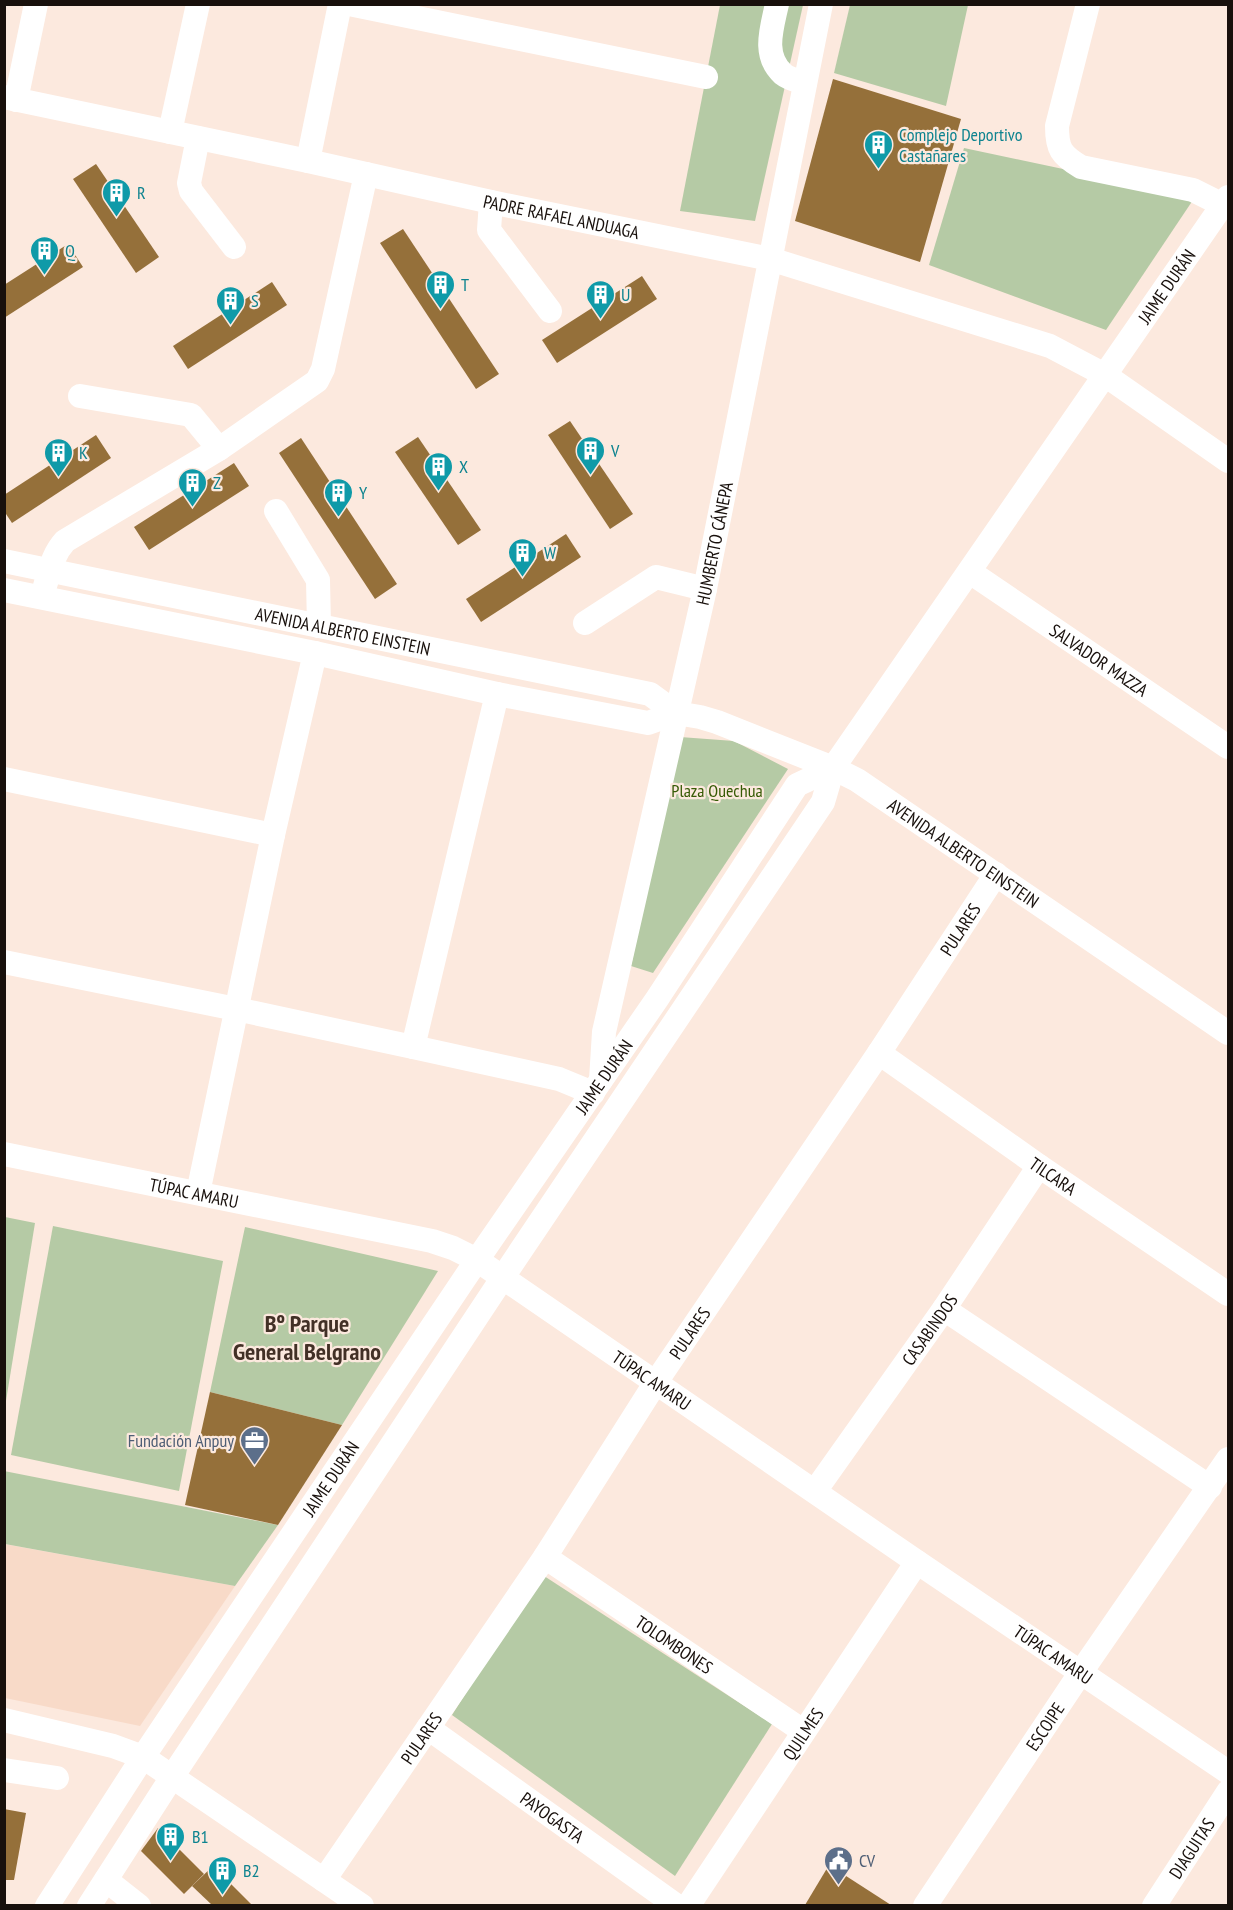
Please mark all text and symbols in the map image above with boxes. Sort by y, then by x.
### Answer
place label: Complejo Deportivo Castañares [899,123,1023,167]
building icon: Complejo Deportivo Castañares [862,128,894,170]
building icon: R [100,176,132,218]
place label: R [137,181,146,204]
street label: PADRE RAFAEL ANDUAGA [481,189,642,244]
building icon: Q [28,234,60,276]
place label: Q [65,239,76,262]
street label: JAIME DURÁN [1132,245,1200,329]
building icon: T [424,268,456,310]
place label: T [461,273,469,296]
building icon: U [584,278,616,320]
place label: U [621,283,630,306]
building icon: S [214,284,246,326]
place label: S [251,289,259,312]
building icon: V [574,434,606,476]
building icon: K [42,436,74,478]
place label: V [610,439,620,462]
place label: K [79,441,88,464]
building icon: X [422,450,454,492]
place label: X [459,455,468,478]
building icon: Z [176,466,208,508]
place label: Z [213,471,221,494]
building icon: Y [322,476,354,518]
street label: HUMBERTO CÁNEPA [690,479,738,607]
place label: Y [359,481,368,504]
building icon: W [507,536,539,578]
place label: W [544,541,556,564]
street label: AVENIDA ALBERTO EINSTEIN [253,602,433,660]
street label: SALVADOR MAZZA [1046,618,1153,701]
park label: Plaza Quechua [671,779,763,802]
street label: AVENIDA ALBERTO EINSTEIN [883,793,1044,912]
street label: PULARES [935,898,986,960]
street label: JAIME DURÁN [569,1035,637,1119]
street label: TILCARA [1025,1152,1081,1200]
street label: TÚPAC AMARU [148,1172,241,1213]
street label: CASABINDOS [896,1289,963,1370]
street label: PULARES [664,1302,715,1363]
district label: Bº Parque General Belgrano [233,1308,381,1367]
street label: TÚPAC AMARU [608,1345,696,1415]
office icon: Fundación Anpuy [239,1424,271,1466]
place label: Fundación Anpuy [128,1429,234,1452]
street label: JAIME DURÁN [296,1436,364,1521]
street label: TOLOMBONES [631,1610,718,1679]
street label: TÚPAC AMARU [1010,1619,1097,1689]
street label: ESCOIPE [1020,1698,1069,1755]
street label: QUILMES [777,1703,828,1764]
street label: PULARES [395,1708,447,1768]
street label: PAYOGASTA [516,1786,589,1848]
street label: DIAGUITAS [1164,1813,1220,1883]
building icon: B1 [155,1820,187,1862]
place label: B1 [192,1825,209,1848]
public building icon: CV [822,1844,854,1886]
place label: CV [859,1849,876,1872]
building icon: B2 [206,1854,238,1896]
place label: B2 [243,1859,260,1882]

